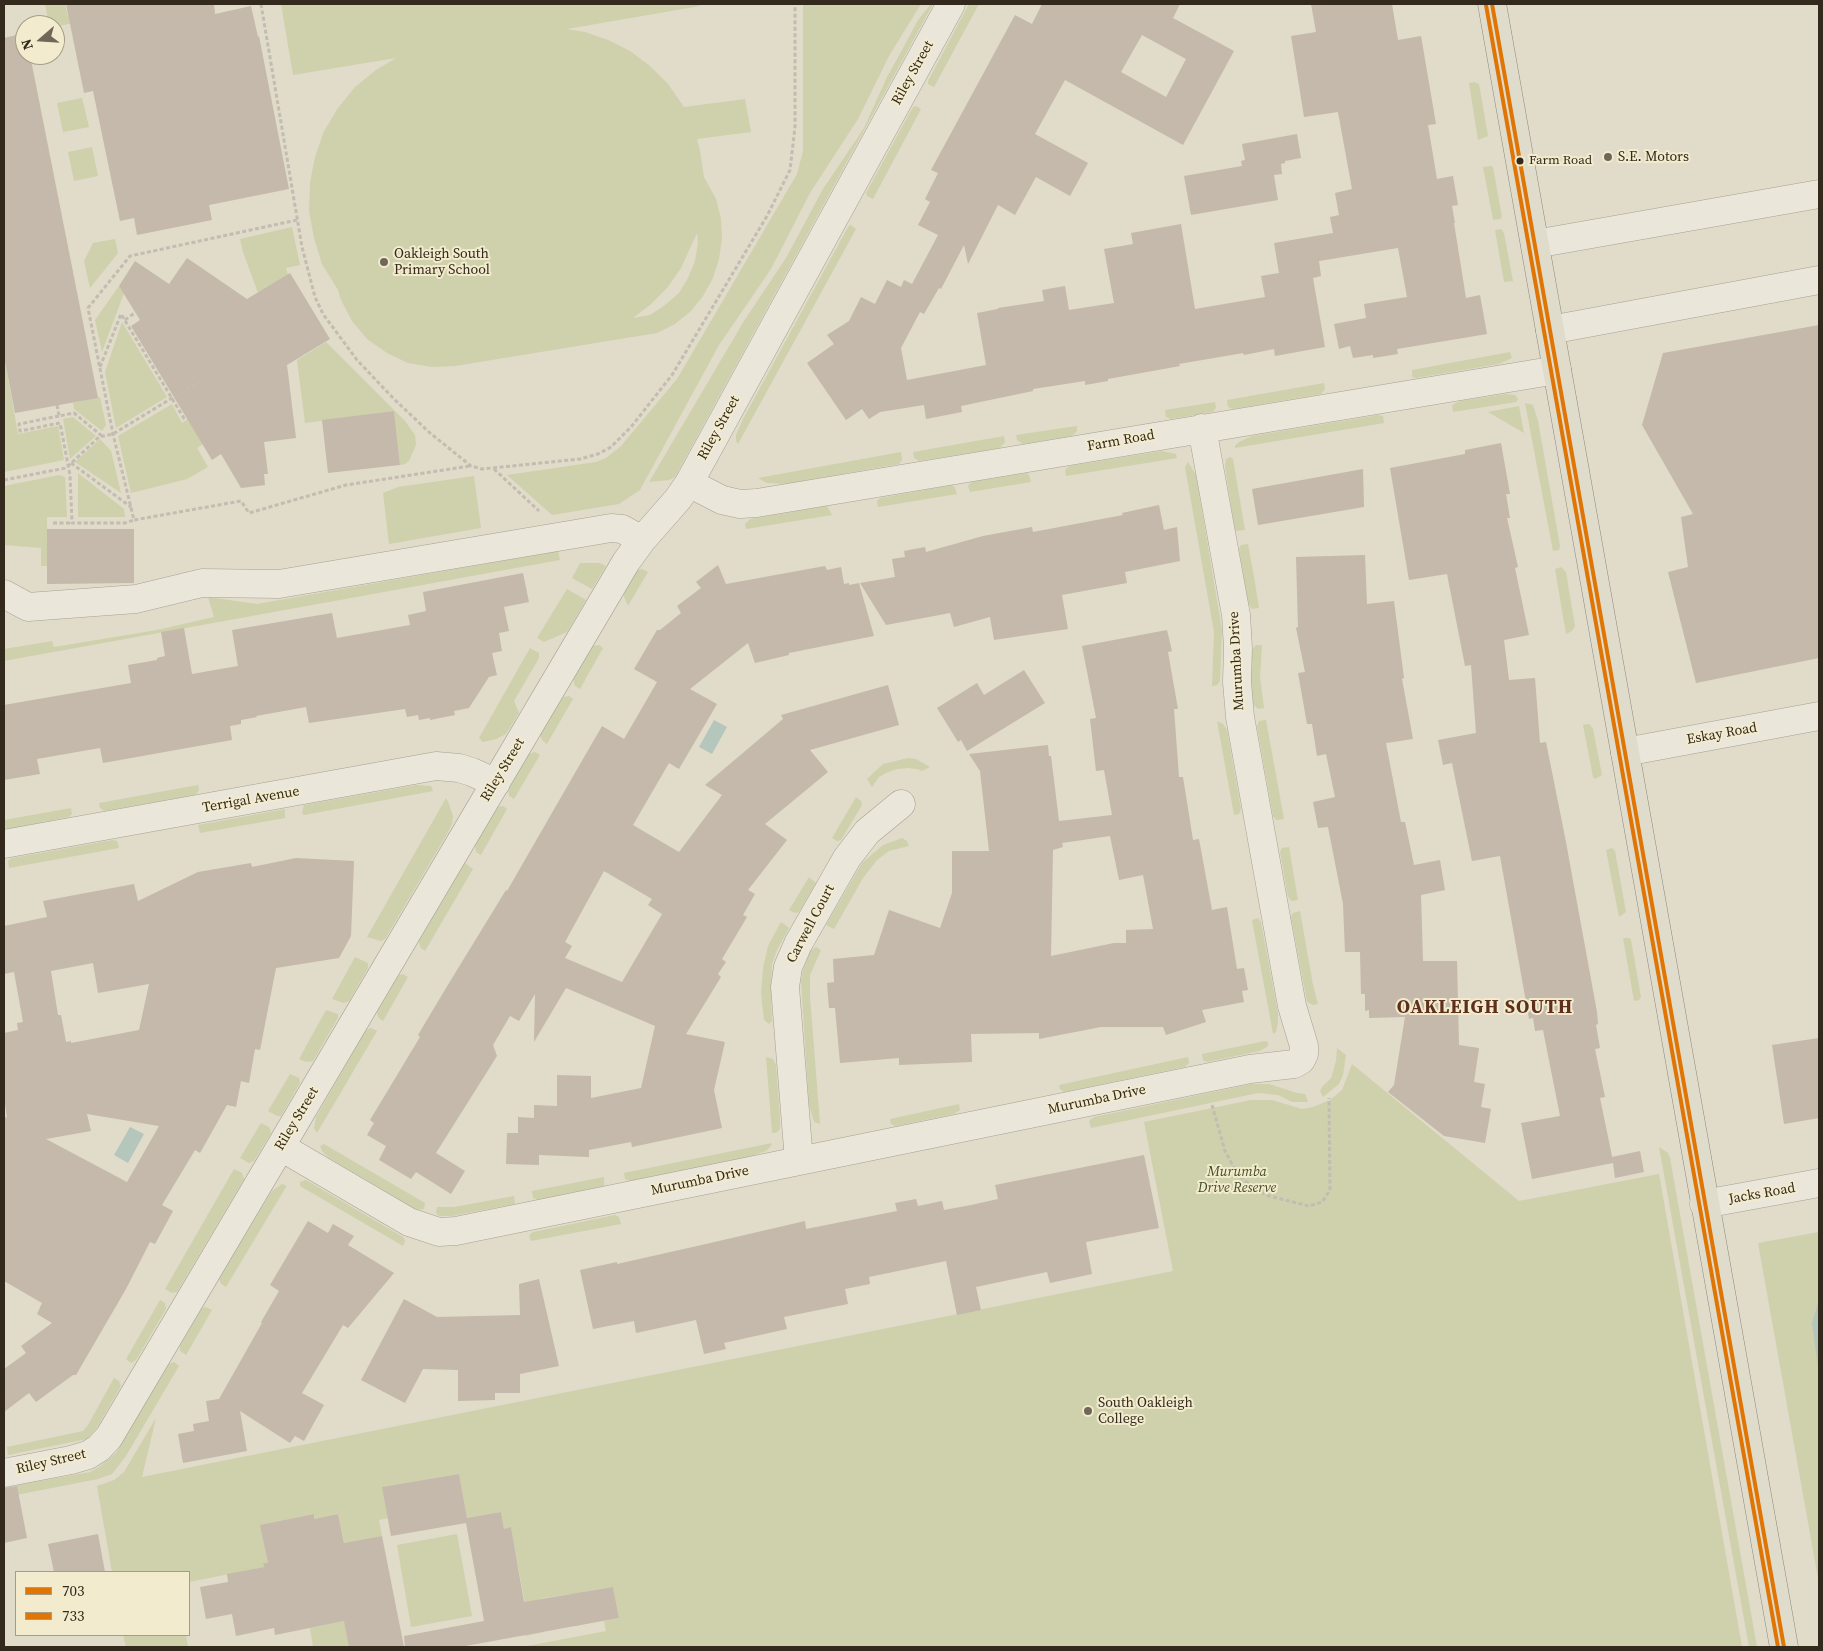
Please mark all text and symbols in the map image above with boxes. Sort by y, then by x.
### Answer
north arrow [15,15,65,65]
text: N [16,36,38,53]
street label: Riley Street [888,38,938,108]
place label: S.E. Motors [1618,149,1689,165]
marker: S.E. Motors [1602,151,1614,163]
place label: Farm Road [1529,153,1592,169]
marker: Farm Road [1515,156,1525,166]
place label: Oakleigh South Primary School [394,246,490,278]
marker: Oakleigh South Primary School [378,256,390,268]
street label: Riley Street [694,393,744,463]
street label: Farm Road [1086,427,1156,455]
street label: Murumba Drive [1226,611,1248,711]
street label: Eskay Road [1685,720,1759,748]
street label: Riley Street [477,735,529,805]
street label: Terrigal Avenue [201,783,301,817]
street label: Carwell Court [783,882,839,966]
district label: OAKLEIGH SOUTH [1395,997,1575,1019]
street label: Murumba Drive [1047,1081,1147,1119]
street label: Riley Street [271,1084,323,1154]
street label: Murumba Drive [650,1162,750,1200]
park label: Murumba Drive Reserve [1198,1164,1276,1196]
street label: Jacks Road [1727,1180,1797,1208]
place label: South Oakleigh College [1098,1395,1193,1428]
marker: South Oakleigh College [1082,1405,1094,1417]
street label: Riley Street [14,1446,88,1478]
legend [15,1571,190,1636]
text: 703 [62,1580,85,1601]
text: 733 [62,1605,85,1626]

